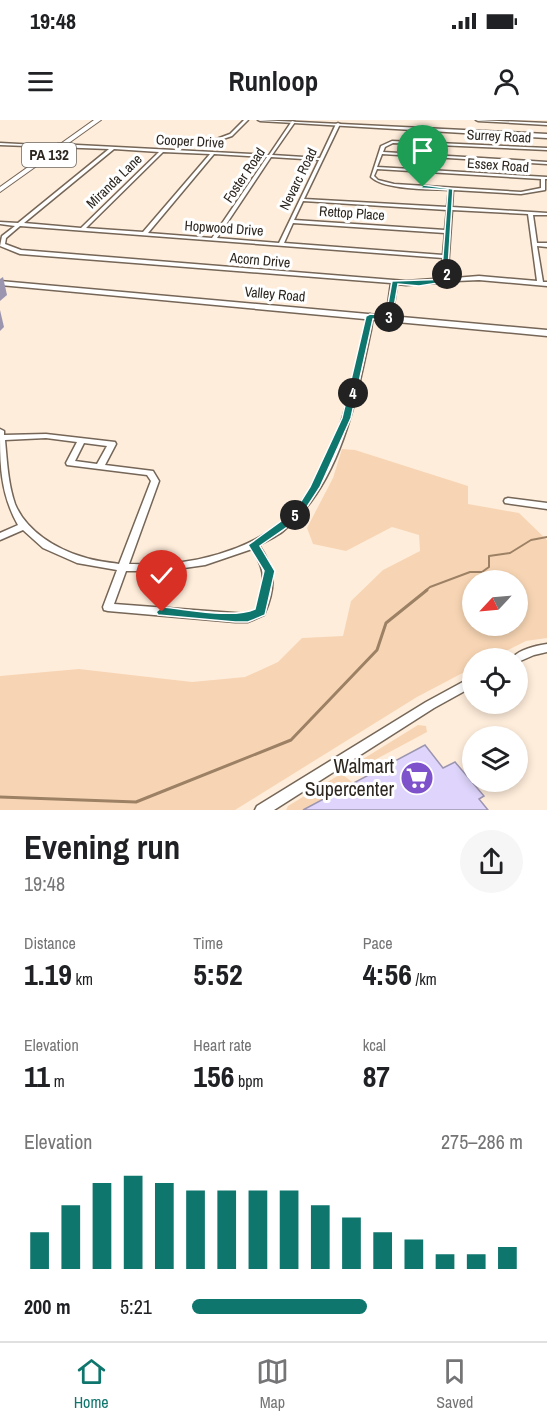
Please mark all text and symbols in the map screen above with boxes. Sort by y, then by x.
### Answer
text: 19:48 [30,6,76,36]
text: Runloop [229,63,318,99]
icon: menu [24,65,57,98]
icon: person [490,65,523,98]
pin [397,125,448,187]
street label: Surrey Road [466,125,532,147]
street label: Cooper Drive [155,130,225,152]
icon: arrive [406,134,439,167]
road number: PA 132 [22,143,76,167]
street label: Foster Road [219,144,269,206]
street label: Nevarc Road [275,145,321,213]
street label: Miranda Lane [82,150,146,212]
street label: Essex Road [466,154,530,176]
street label: Rettop Place [319,202,385,224]
street label: Hopwood Drive [184,216,264,240]
street label: Acorn Drive [228,248,291,272]
pin: 2 [432,259,462,289]
text: 2 [443,263,451,285]
street label: Valley Road [244,282,306,306]
pin: 3 [374,302,404,332]
text: 3 [385,306,393,328]
pin: 4 [338,378,368,408]
text: 4 [349,382,357,404]
pin: 5 [280,500,310,530]
text: 5 [291,504,299,526]
pin [136,550,187,612]
icon: check [145,559,178,592]
north arrow [462,570,528,636]
map controls [462,570,528,792]
button: locate [462,648,528,714]
button: layers [462,726,528,792]
place label: Walmart Supercenter [305,752,395,802]
supermarket icon: Walmart Supercenter [399,760,435,796]
text: Evening run [24,825,180,869]
button: share [460,830,523,893]
text: 19:48 [24,870,65,897]
text: Distance [24,932,76,954]
text: Time [193,932,223,954]
text: Pace [363,932,393,954]
text: 1.19 [24,954,72,994]
text: 5:52 [193,954,243,994]
text: 4:56 [363,954,412,994]
text: km [72,968,93,990]
text: /km [412,968,437,990]
text: Elevation [24,1034,79,1056]
text: Heart rate [193,1034,252,1056]
text: kcal [363,1034,386,1056]
text: 11 [24,1056,50,1096]
text: 156 [193,1056,234,1096]
text: 87 [363,1056,390,1096]
text: m [50,1070,65,1092]
text: bpm [234,1070,264,1092]
text: Elevation [24,1128,92,1155]
text: 275–286 m [441,1128,523,1155]
text: 200 m [24,1293,71,1320]
text: 5:21 [120,1293,152,1320]
tab: Home [74,1355,109,1413]
tab: Map [256,1355,289,1413]
tab: Saved [436,1355,473,1413]

